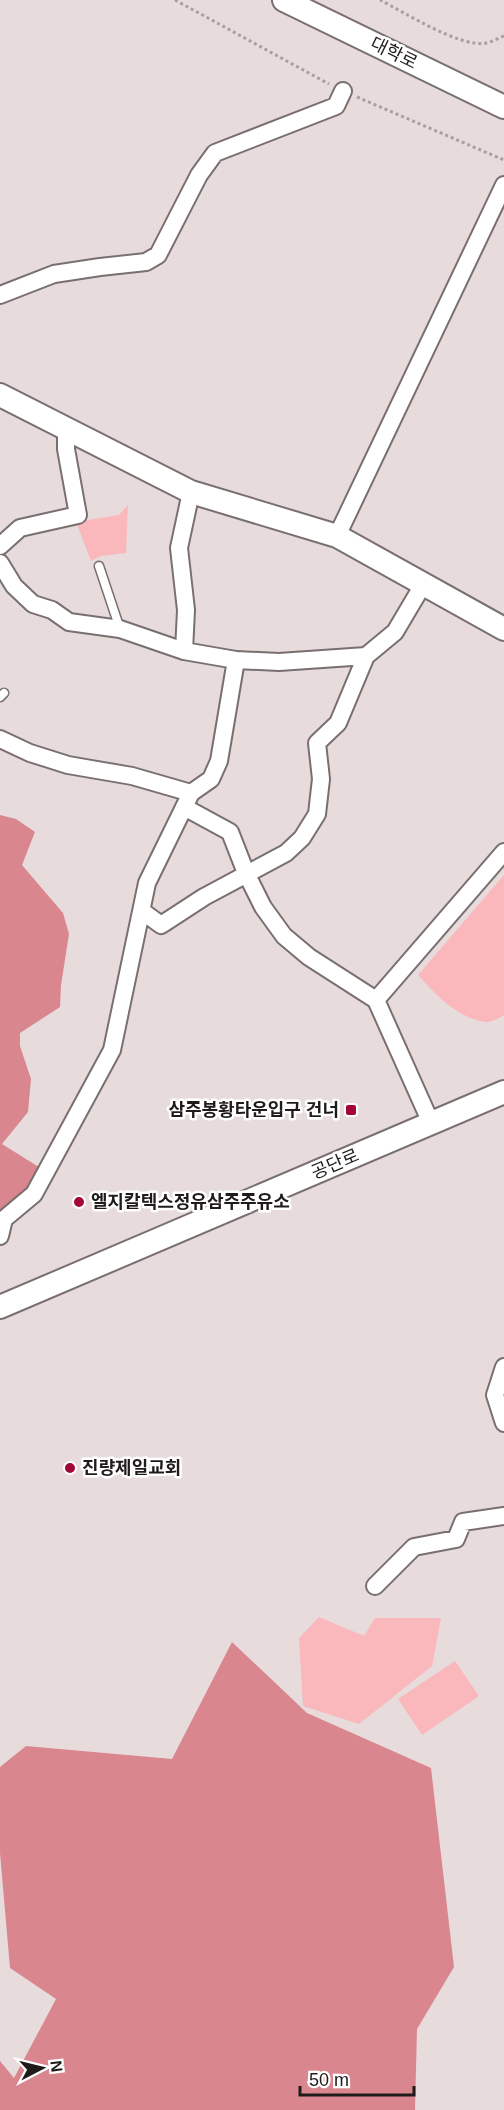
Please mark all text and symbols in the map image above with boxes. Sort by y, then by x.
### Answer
street label: 대학로 [367,33,421,73]
place label: 삼주봉황타운입구 건너 [168,1100,339,1120]
marker: 삼주봉황타운입구 건너 [344,1103,358,1117]
street label: 공단로 [308,1145,362,1183]
place label: 엘지칼텍스정유삼주주유소 [91,1192,290,1212]
marker: 엘지칼텍스정유삼주주유소 [72,1195,86,1209]
place label: 진량제일교회 [82,1458,181,1478]
marker: 진량제일교회 [63,1461,77,1475]
north arrow [12,2038,72,2098]
text: N [47,2059,66,2073]
scale bar [300,2059,414,2097]
text: 50 m [309,2070,349,2090]

